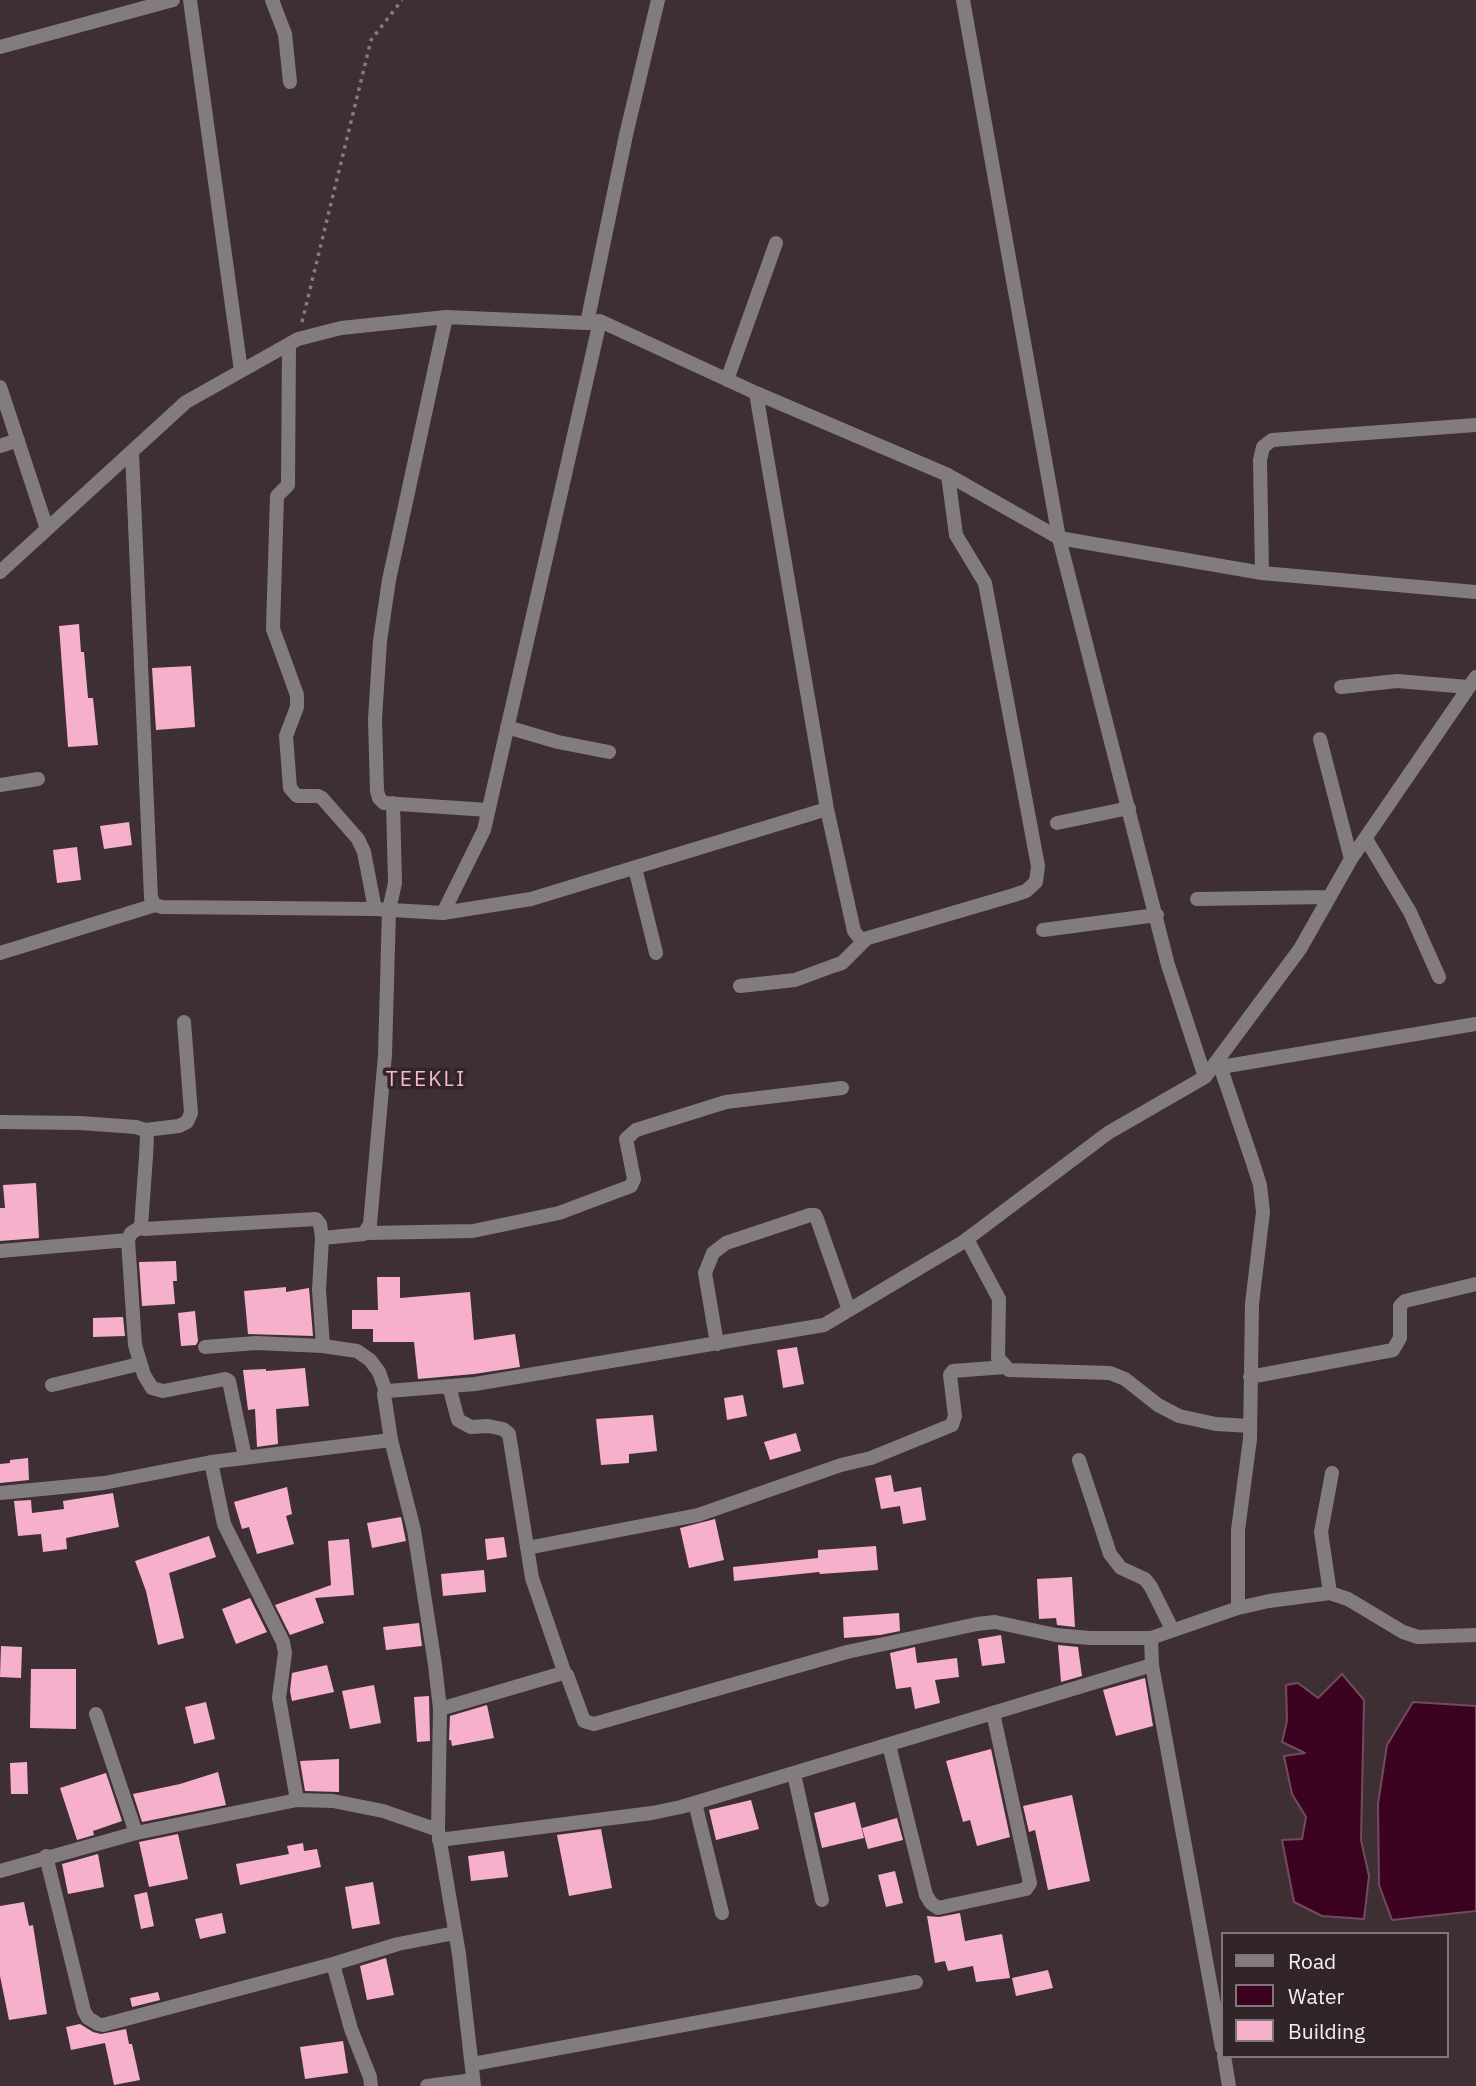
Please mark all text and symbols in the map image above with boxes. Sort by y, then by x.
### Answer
district label: TEEKLI [386,1067,466,1093]
legend [1220,1932,1448,2058]
text: Road [1288,1947,1336,1975]
text: Water [1288,1982,1344,2010]
text: Building [1288,2017,1365,2045]

